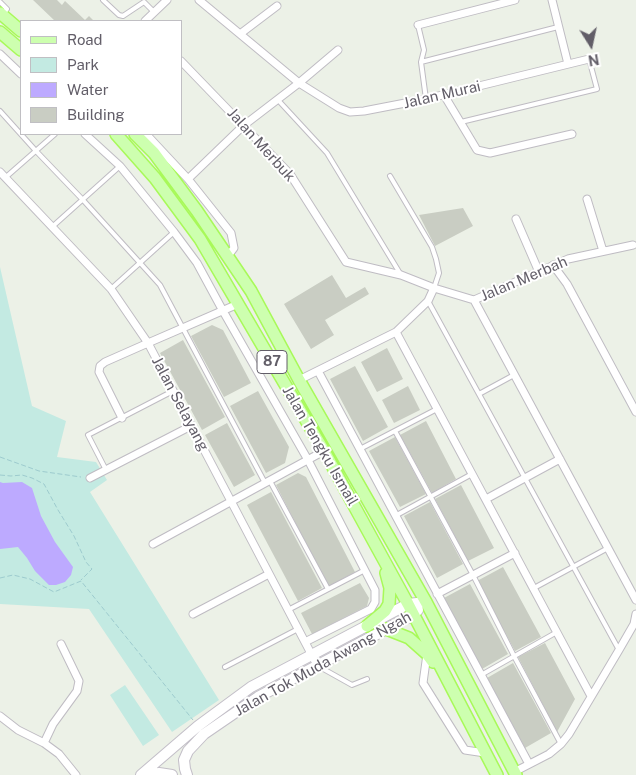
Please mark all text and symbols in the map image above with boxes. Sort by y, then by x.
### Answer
legend [20,20,182,135]
north arrow [566,20,616,70]
text: Road [67,31,103,48]
text: N [587,51,600,69]
text: Park [67,56,99,73]
street label: Jalan Murai [402,77,482,113]
text: Water [67,81,109,98]
street label: Jalan Merbuk [223,104,299,186]
text: Building [67,106,125,123]
street label: Jalan Merbah [478,253,570,305]
road number: 87 [257,351,287,374]
street label: Jalan Selayang [148,354,212,454]
street label: Jalan Tengku Ismail [278,383,362,509]
street label: Jalan Tok Muda Awang Ngah [232,608,414,720]

